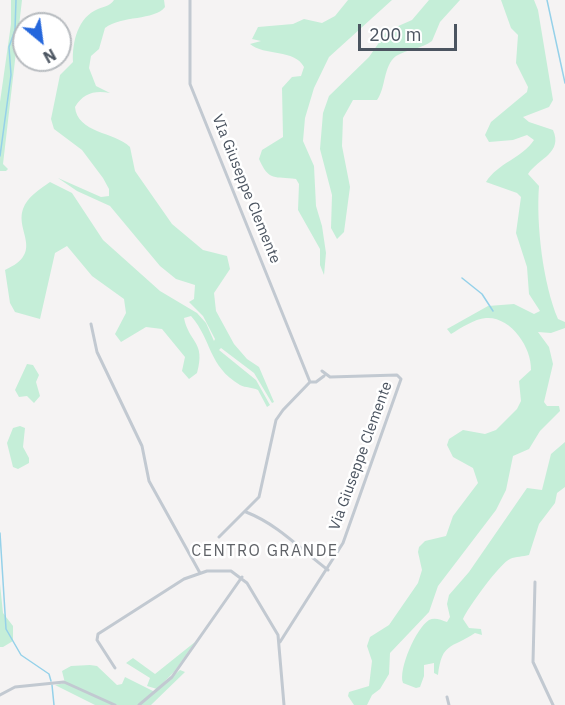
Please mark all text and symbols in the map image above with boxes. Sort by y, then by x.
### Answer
north arrow [12,12,72,72]
scale bar [361,12,460,50]
text: 200 m [369,23,421,46]
text: N [40,44,60,68]
street label: VIa Giuseppe Clemente [208,112,284,266]
street label: Via Giuseppe Clemente [326,379,396,533]
district label: CENTRO GRANDE [191,541,339,561]

